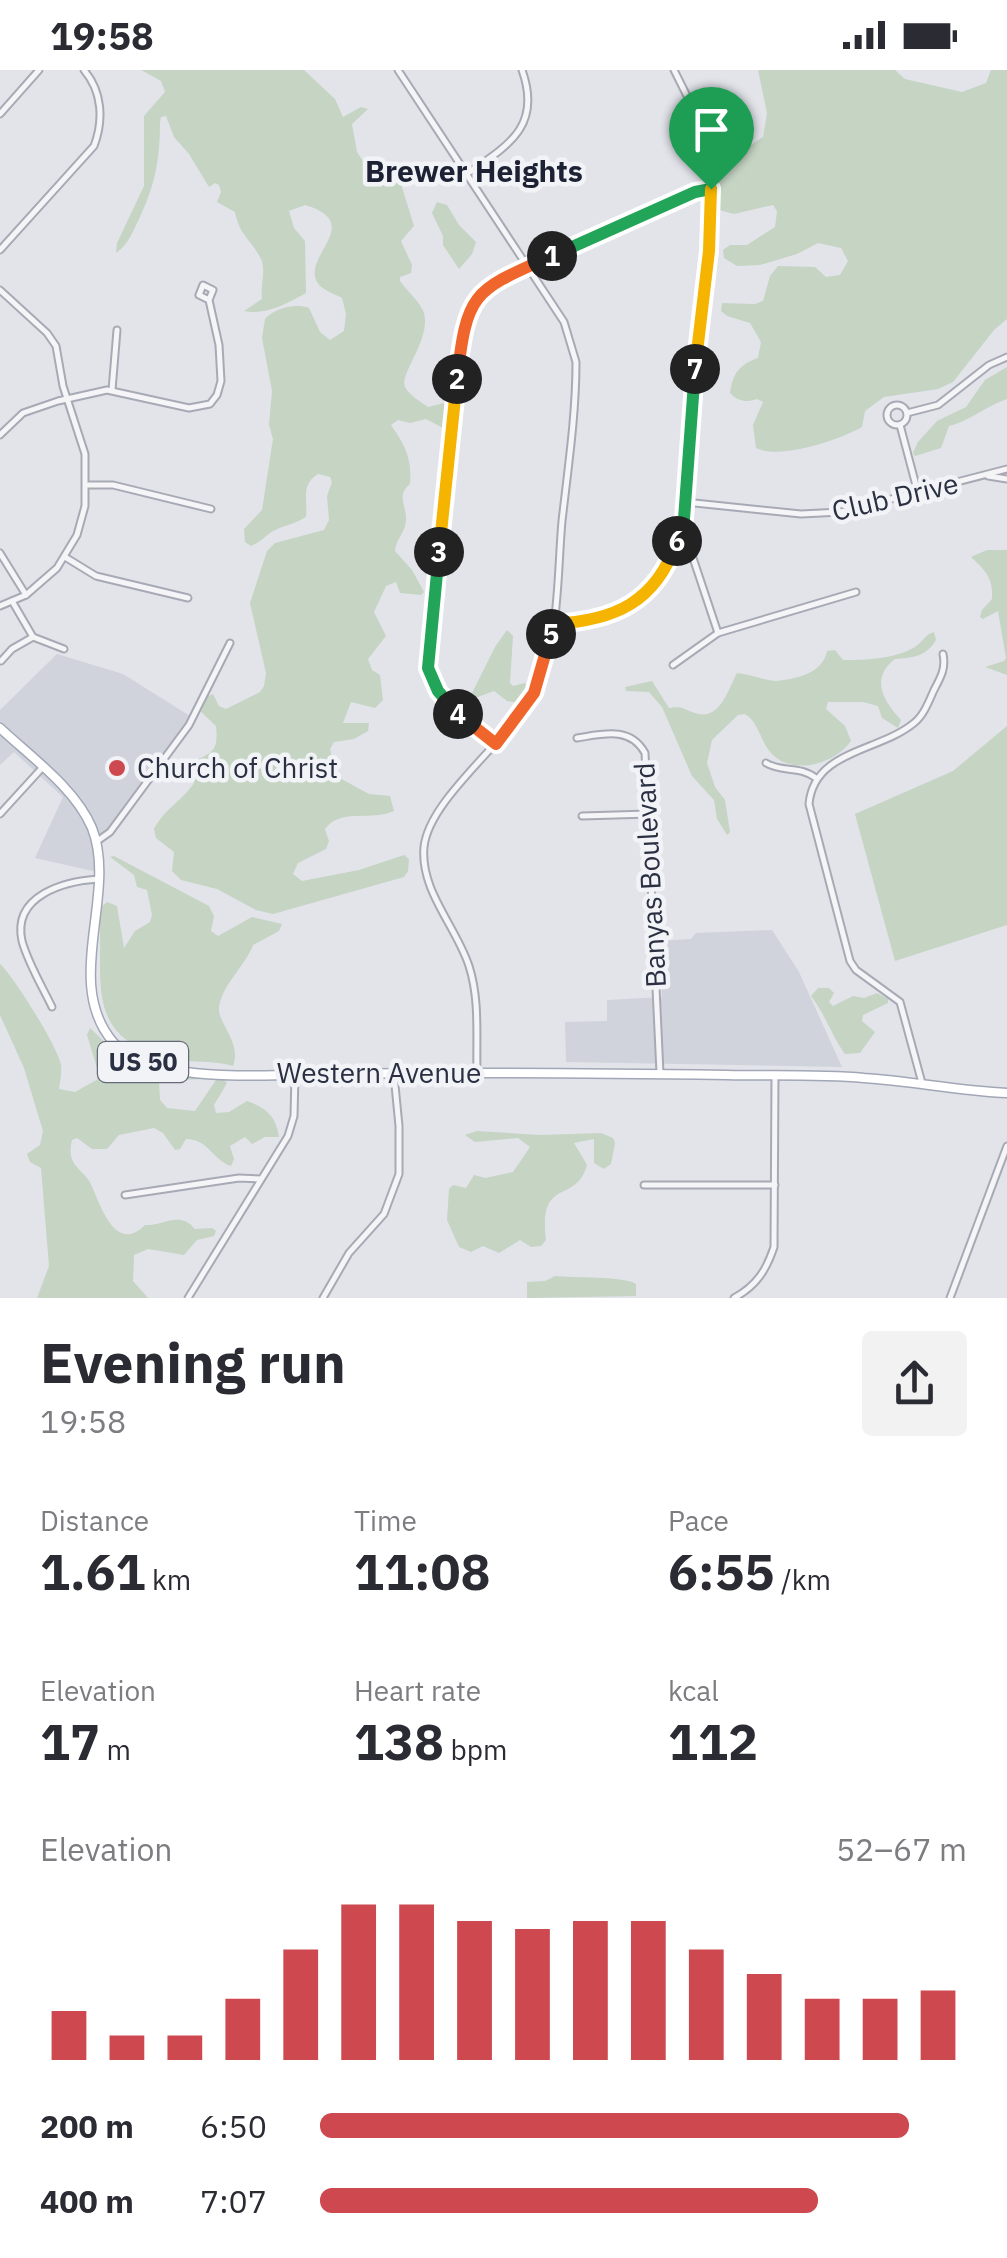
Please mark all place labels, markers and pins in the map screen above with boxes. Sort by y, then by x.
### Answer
pin [669,87,754,190]
pin: 1 [527,231,577,281]
pin: 7 [670,344,720,394]
pin: 2 [432,354,482,404]
pin: 6 [652,516,702,566]
pin: 3 [414,527,464,577]
pin: 5 [526,609,576,659]
pin: 4 [433,689,483,739]
place label: Church of Christ [137,749,338,786]
marker: Church of Christ [106,757,128,779]

